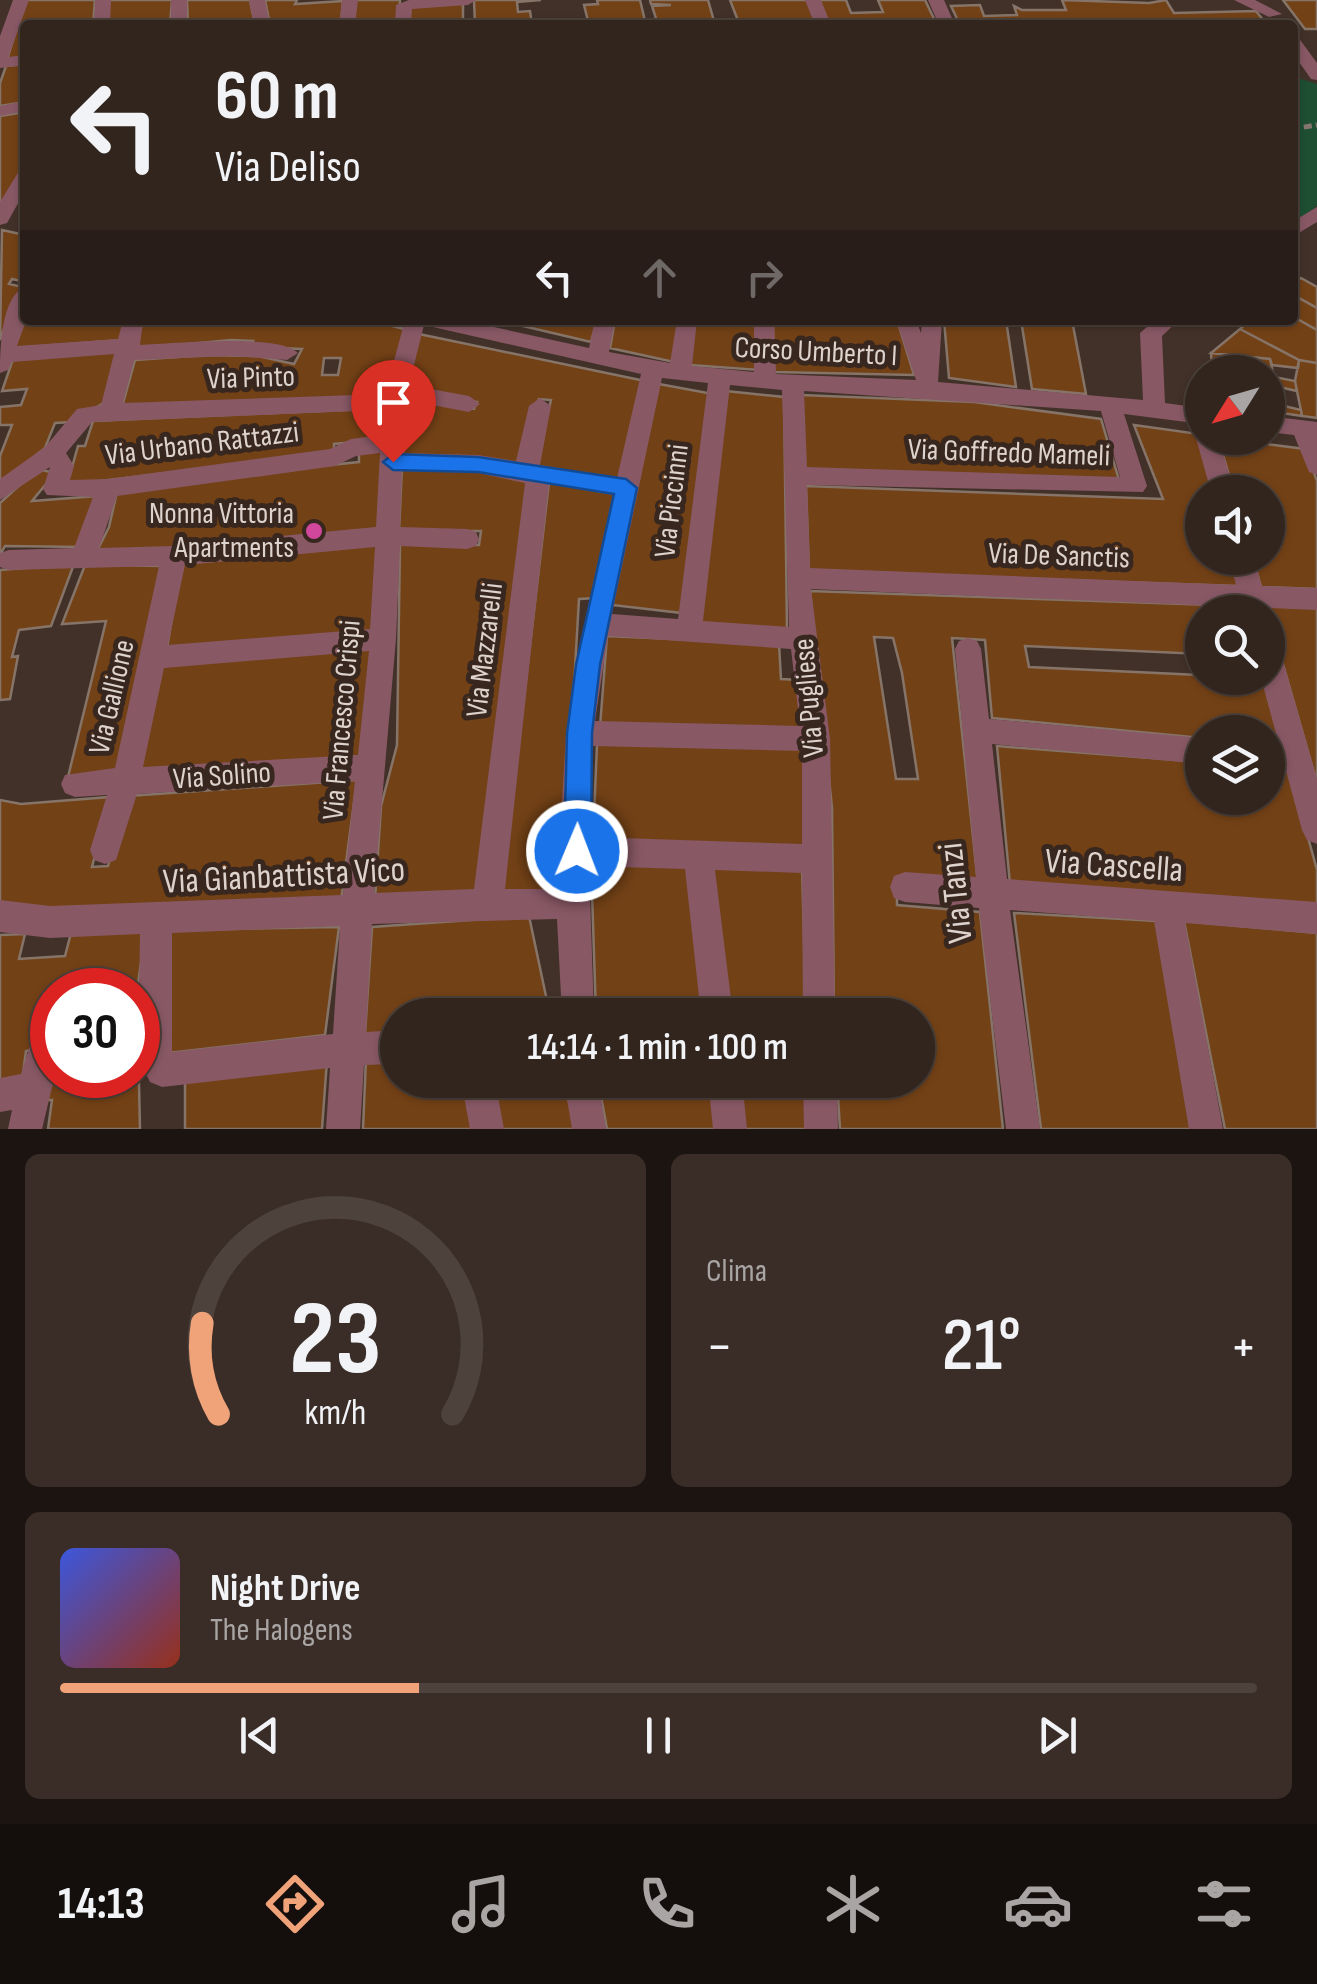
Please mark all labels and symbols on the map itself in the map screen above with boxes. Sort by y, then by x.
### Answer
street label: Corso Umberto I [734,330,898,374]
north arrow [1185,355,1285,455]
street label: Via Pinto [206,358,296,398]
pin [351,360,436,463]
street label: Via Urbano Rattazzi [103,414,301,474]
street label: Via Goffredo Mameli [907,431,1111,475]
street label: Via Piccinni [647,442,697,560]
place label: Nonna Vittoria Apartments [149,496,294,566]
marker: Nonna Vittoria Apartments [303,520,325,542]
street label: Via De Sanctis [988,536,1130,576]
street label: Via Mazzarelli [459,581,511,719]
street label: Via Francesco Crispi [315,619,369,821]
street label: Via Gallione [81,636,143,758]
street label: Via Pugliese [786,637,832,759]
street label: Via Solino [172,755,272,797]
position arrow [525,799,629,903]
street label: Via Cascella [1044,840,1184,892]
street label: Via Tanzi [929,841,983,945]
street label: Via Gianbattista Vico [162,848,406,904]
speed limit sign: 30 [30,968,160,1098]

